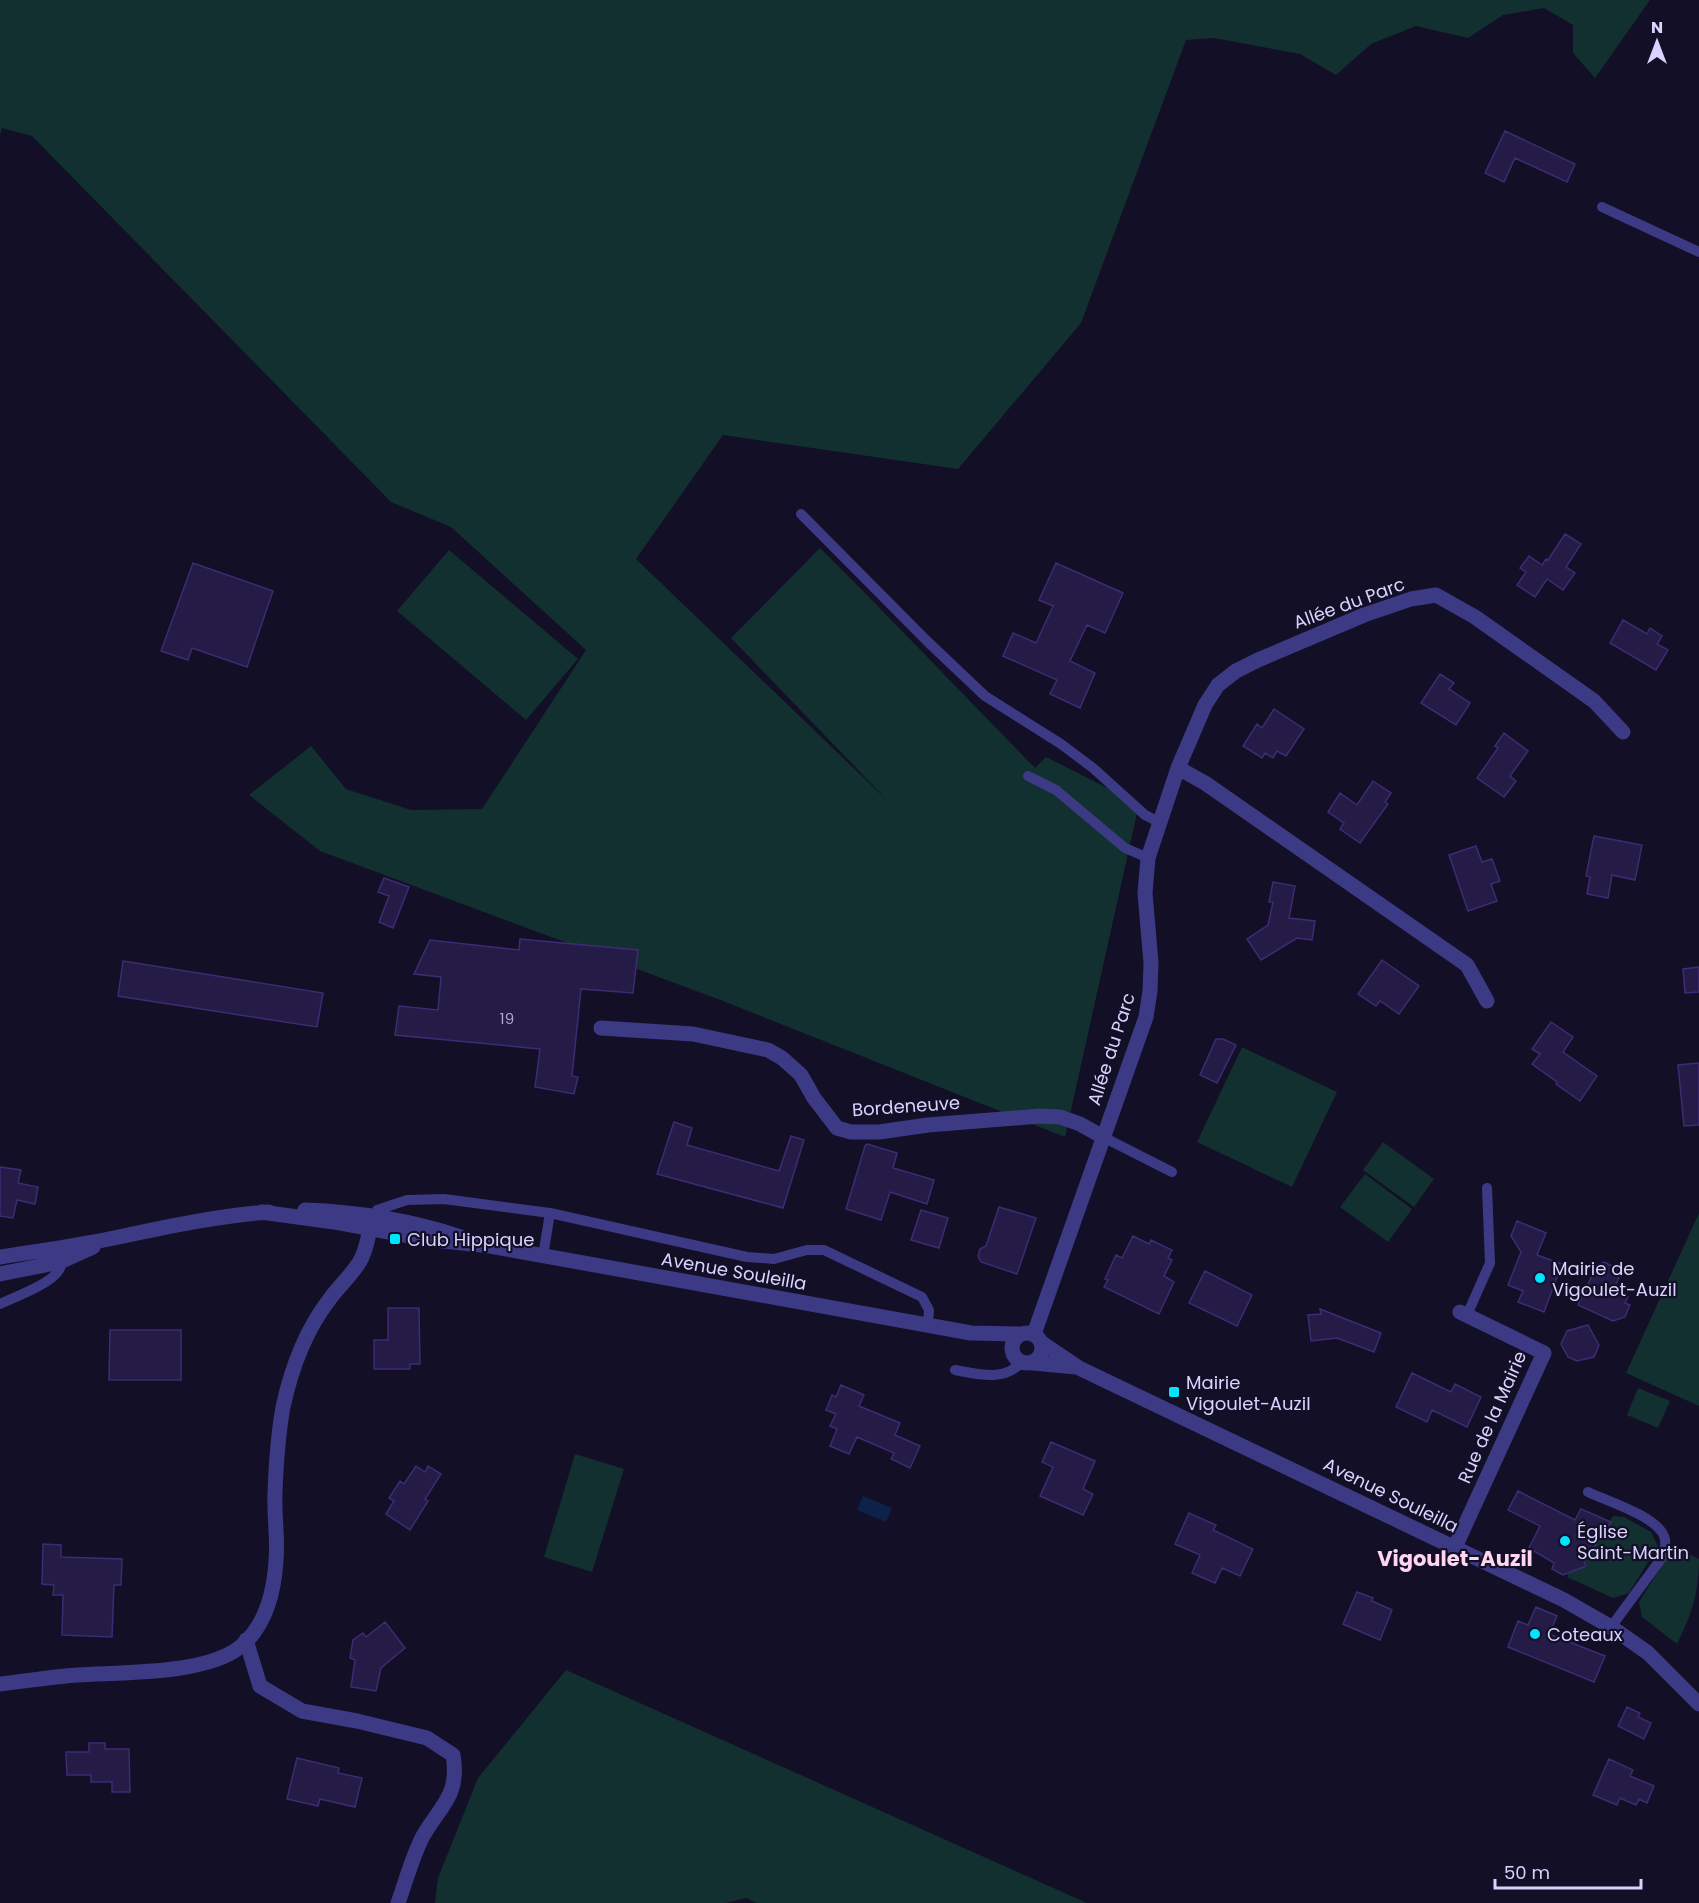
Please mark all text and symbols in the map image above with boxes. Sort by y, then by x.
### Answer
north arrow [1627,12,1687,72]
text: N [1651,16,1663,39]
street label: Allée du Parc [1290,571,1408,635]
street label: Allée du Parc [1081,990,1141,1108]
house number: 19 [500,1008,514,1029]
street label: Bordeneuve [851,1090,961,1122]
place label: Club Hippique [407,1227,534,1252]
marker: Club Hippique [388,1232,402,1246]
street label: Avenue Souleilla [659,1246,809,1296]
place label: Mairie de Vigoulet-Auzil [1552,1256,1677,1302]
marker: Mairie de Vigoulet-Auzil [1533,1271,1547,1285]
street label: Rue de la Mairie [1452,1347,1532,1487]
place label: Mairie Vigoulet-Auzil [1186,1370,1311,1416]
marker: Mairie Vigoulet-Auzil [1167,1385,1181,1399]
street label: Avenue Souleilla [1319,1452,1463,1538]
place label: Église Saint-Martin [1577,1519,1689,1565]
marker: Église Saint-Martin [1558,1534,1572,1548]
district label: Vigoulet-Auzil [1377,1544,1533,1573]
place label: Coteaux [1547,1622,1623,1647]
marker: Coteaux [1528,1627,1542,1641]
scale bar [1495,1852,1640,1890]
text: 50 m [1504,1860,1550,1885]

